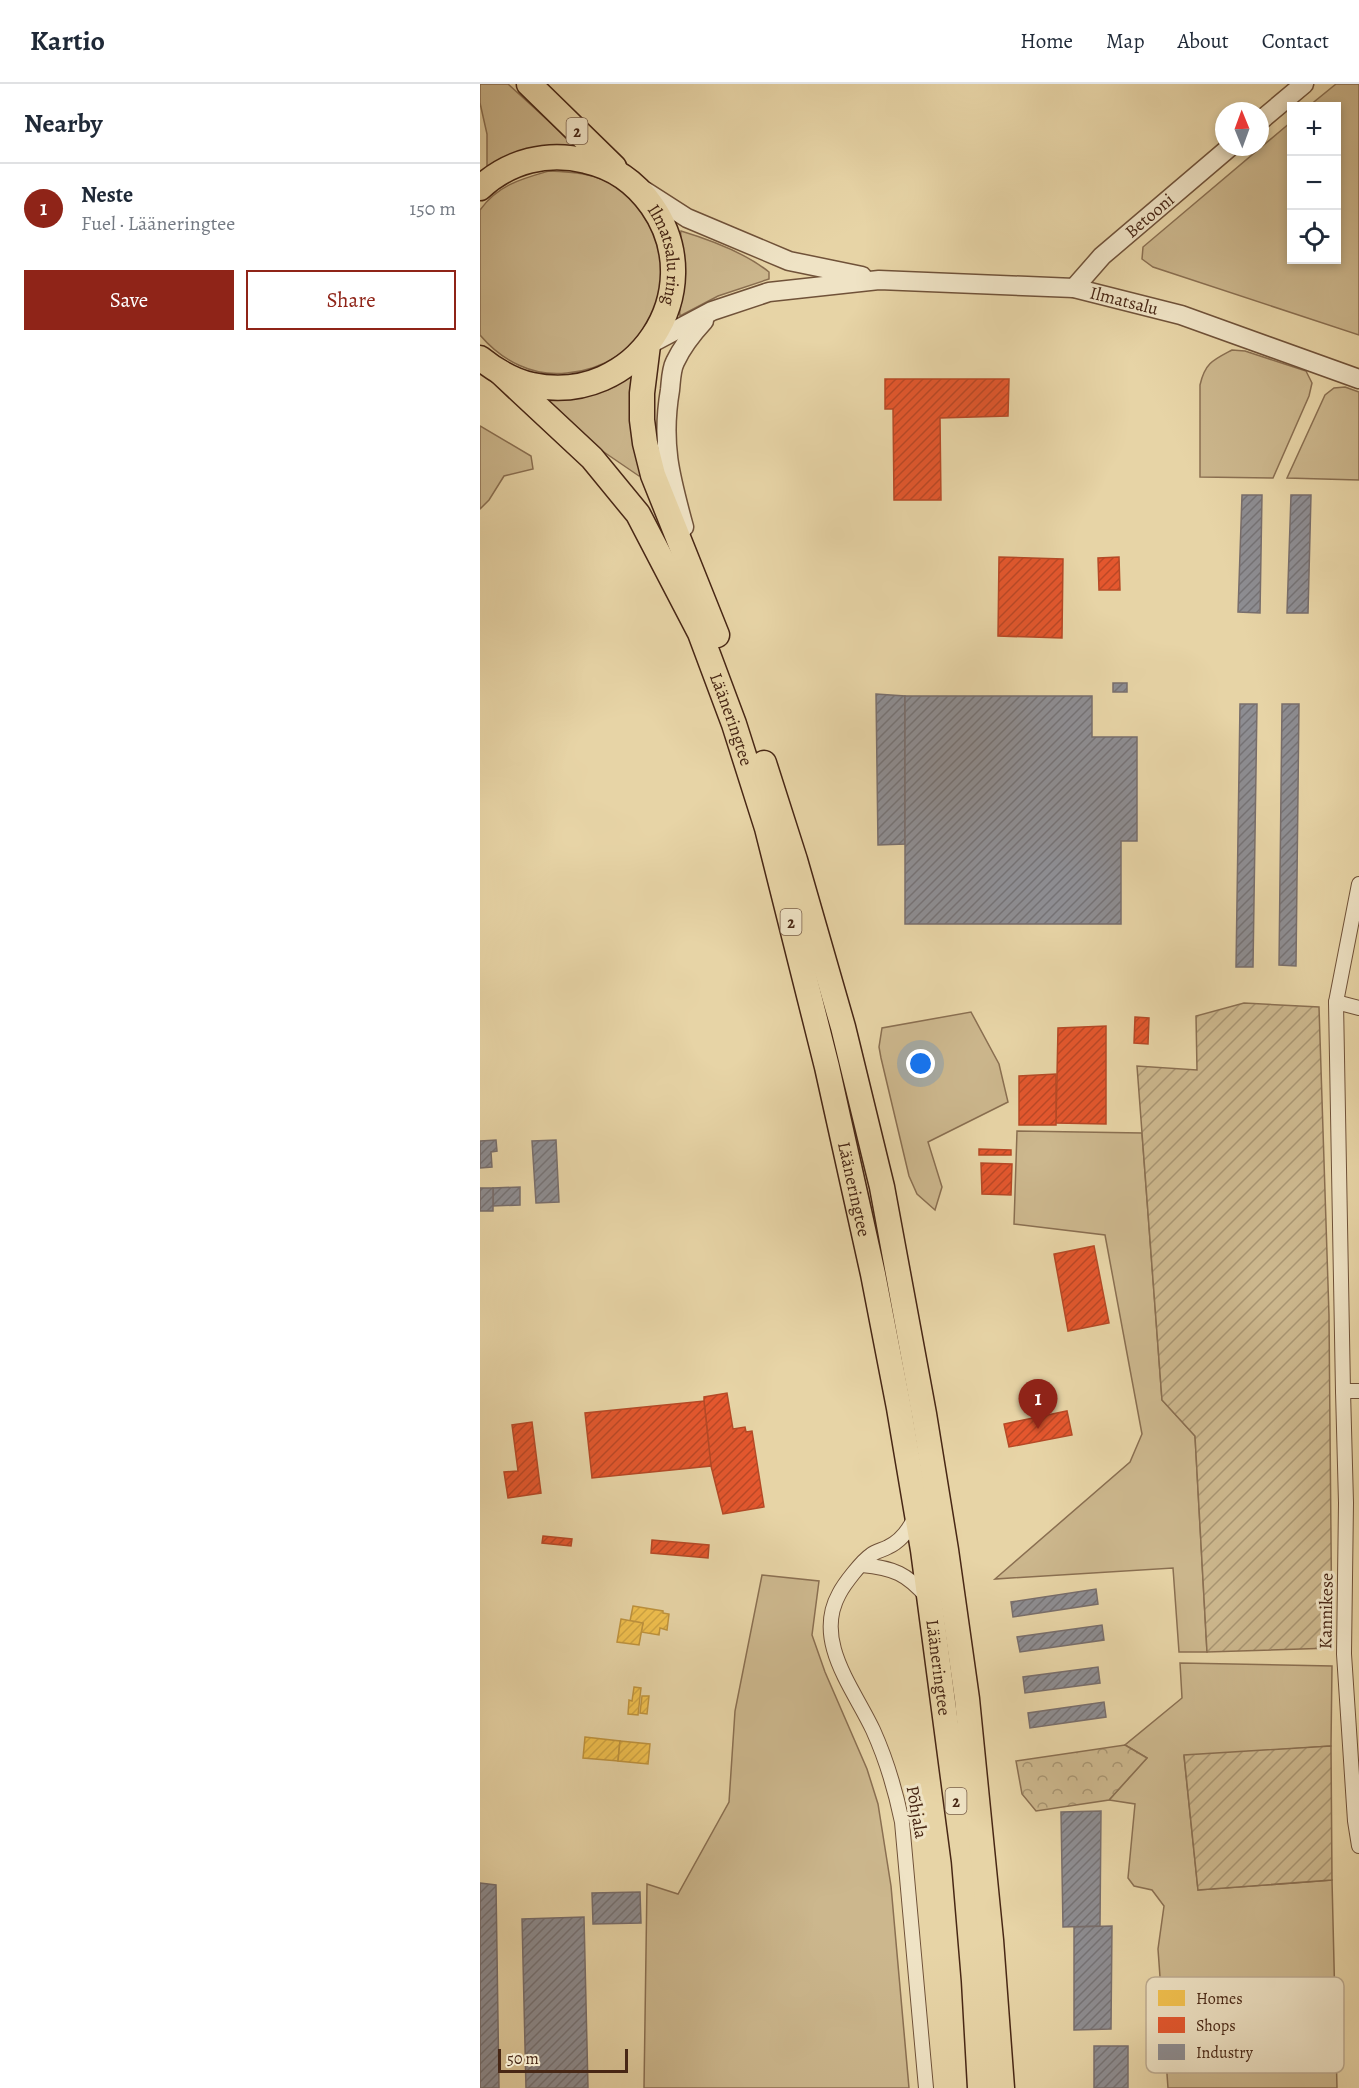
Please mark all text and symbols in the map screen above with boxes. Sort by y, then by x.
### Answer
text: Kartio [30,22,105,60]
text: Home [1020,27,1073,55]
text: Map [1106,27,1144,55]
text: About [1177,27,1229,55]
text: Contact [1262,27,1329,55]
north arrow [1215,102,1269,156]
map controls [1287,102,1341,264]
button: + [1287,102,1341,156]
text: Nearby [24,106,103,141]
road number: 2 [566,118,588,144]
button: − [1287,156,1341,210]
text: Neste [81,180,133,210]
street label: Betooni [1120,188,1179,243]
text: 1 [40,195,47,222]
text: 150 m [409,195,456,222]
street label: Ilmatsalu ring [642,199,685,309]
text: Fuel · Lääneringtee [81,210,235,237]
button: locate [1287,210,1341,264]
button: Save [24,270,234,330]
button: Share [246,270,456,330]
street label: Ilmatsalu [1087,280,1161,321]
street label: Lääneringtee [704,669,758,769]
road number: 2 [780,909,802,935]
your location [906,1049,935,1078]
street label: Lääneringtee [832,1139,876,1239]
pin: 1 [1018,1380,1058,1429]
street label: Kannikese [1313,1573,1339,1649]
street label: Lääneringtee [920,1618,957,1717]
street label: Põhjala [901,1784,934,1841]
road number: 2 [946,1788,966,1814]
legend [1146,1977,1344,2073]
text: Homes [1196,1988,1243,2010]
text: Shops [1196,2015,1236,2037]
text: Industry [1196,2042,1254,2064]
scale bar [498,2046,628,2074]
text: 50 m [507,2048,539,2070]

